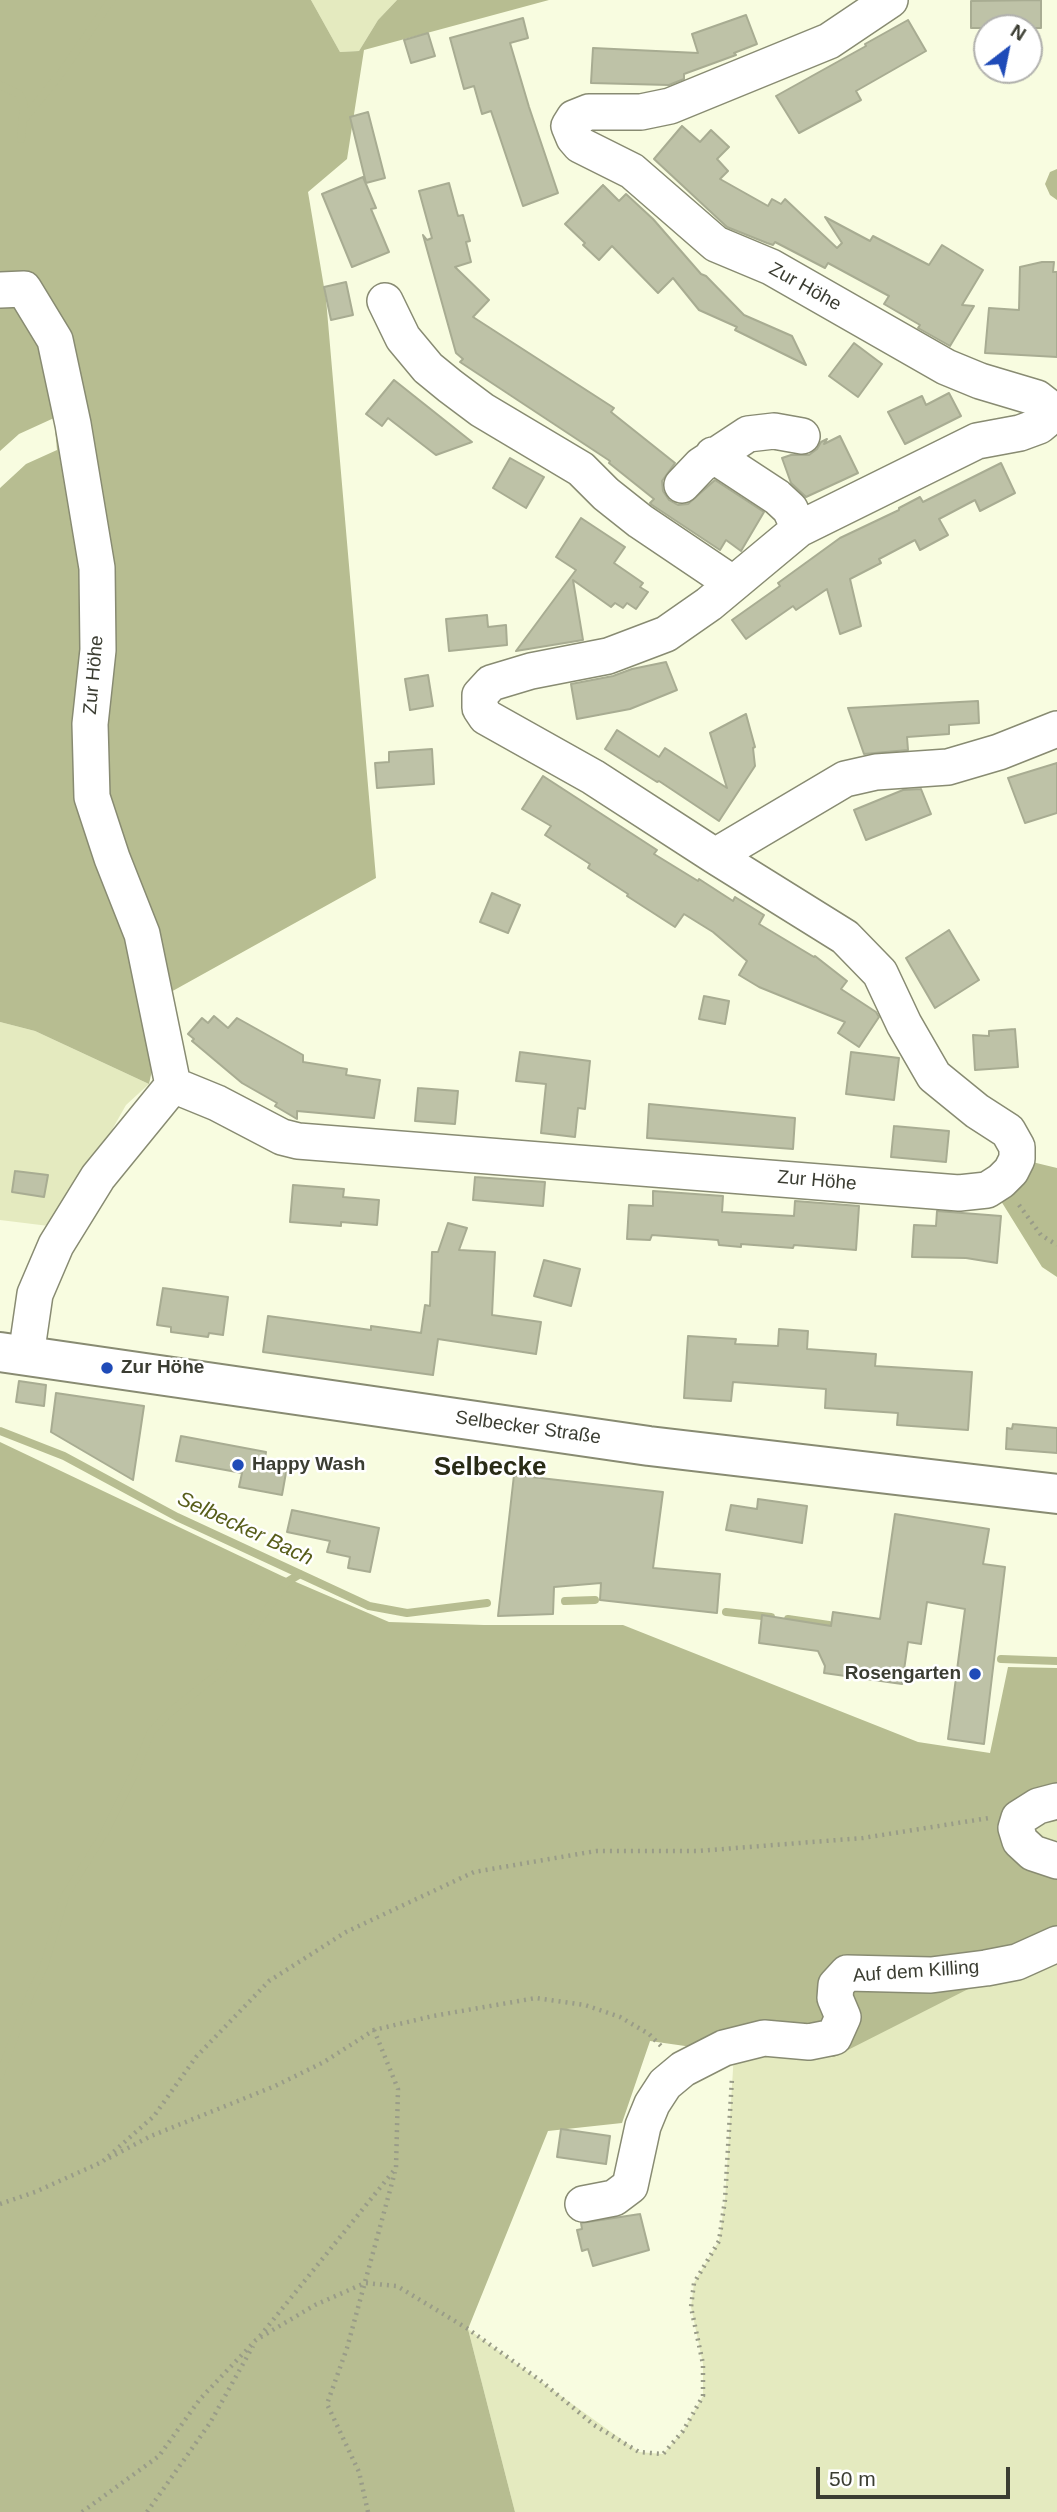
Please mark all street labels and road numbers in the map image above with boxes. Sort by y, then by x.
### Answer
street label: Zur Höhe [765,258,845,316]
street label: Zur Höhe [79,635,109,715]
street label: Zur Höhe [777,1166,857,1196]
street label: Selbecker Straße [454,1406,602,1450]
street label: Auf dem Killing [852,1956,980,1988]

